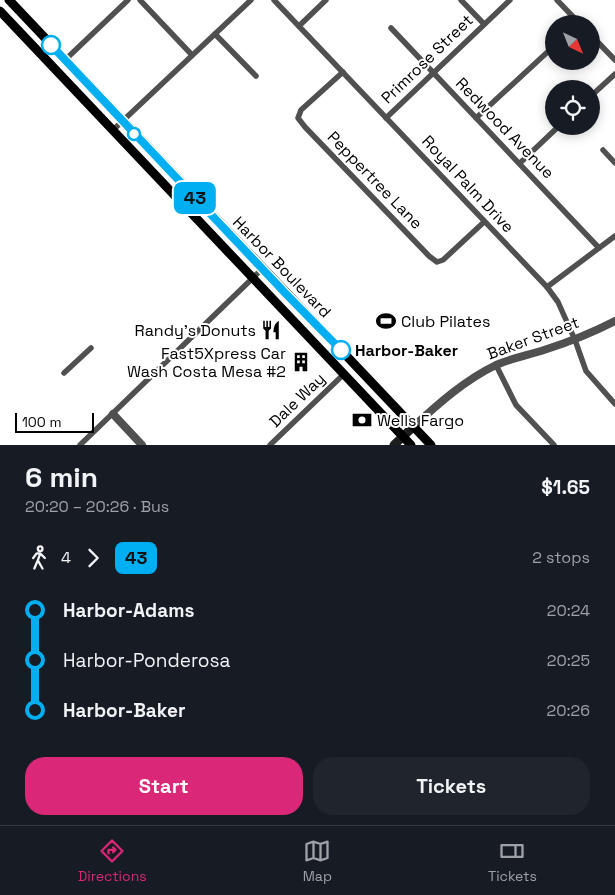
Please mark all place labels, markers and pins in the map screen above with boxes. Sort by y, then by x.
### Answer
unlabelled marker [41,35,61,55]
unlabelled marker [127,127,141,141]
sports icon: Club Pilates [375,310,397,332]
place label: Club Pilates [401,311,491,332]
restaurant icon: Randy's Donuts [260,319,282,341]
place label: Randy's Donuts [135,320,256,341]
marker: Harbor-Baker [331,340,351,360]
place label: Harbor-Baker [355,340,458,361]
place label: Fast5Xpress Car Wash Costa Mesa #2 [127,343,286,382]
building icon: Fast5Xpress Car Wash Costa Mesa #2 [290,351,312,373]
bank icon: Wells Fargo [351,409,373,431]
place label: Wells Fargo [377,410,464,431]

